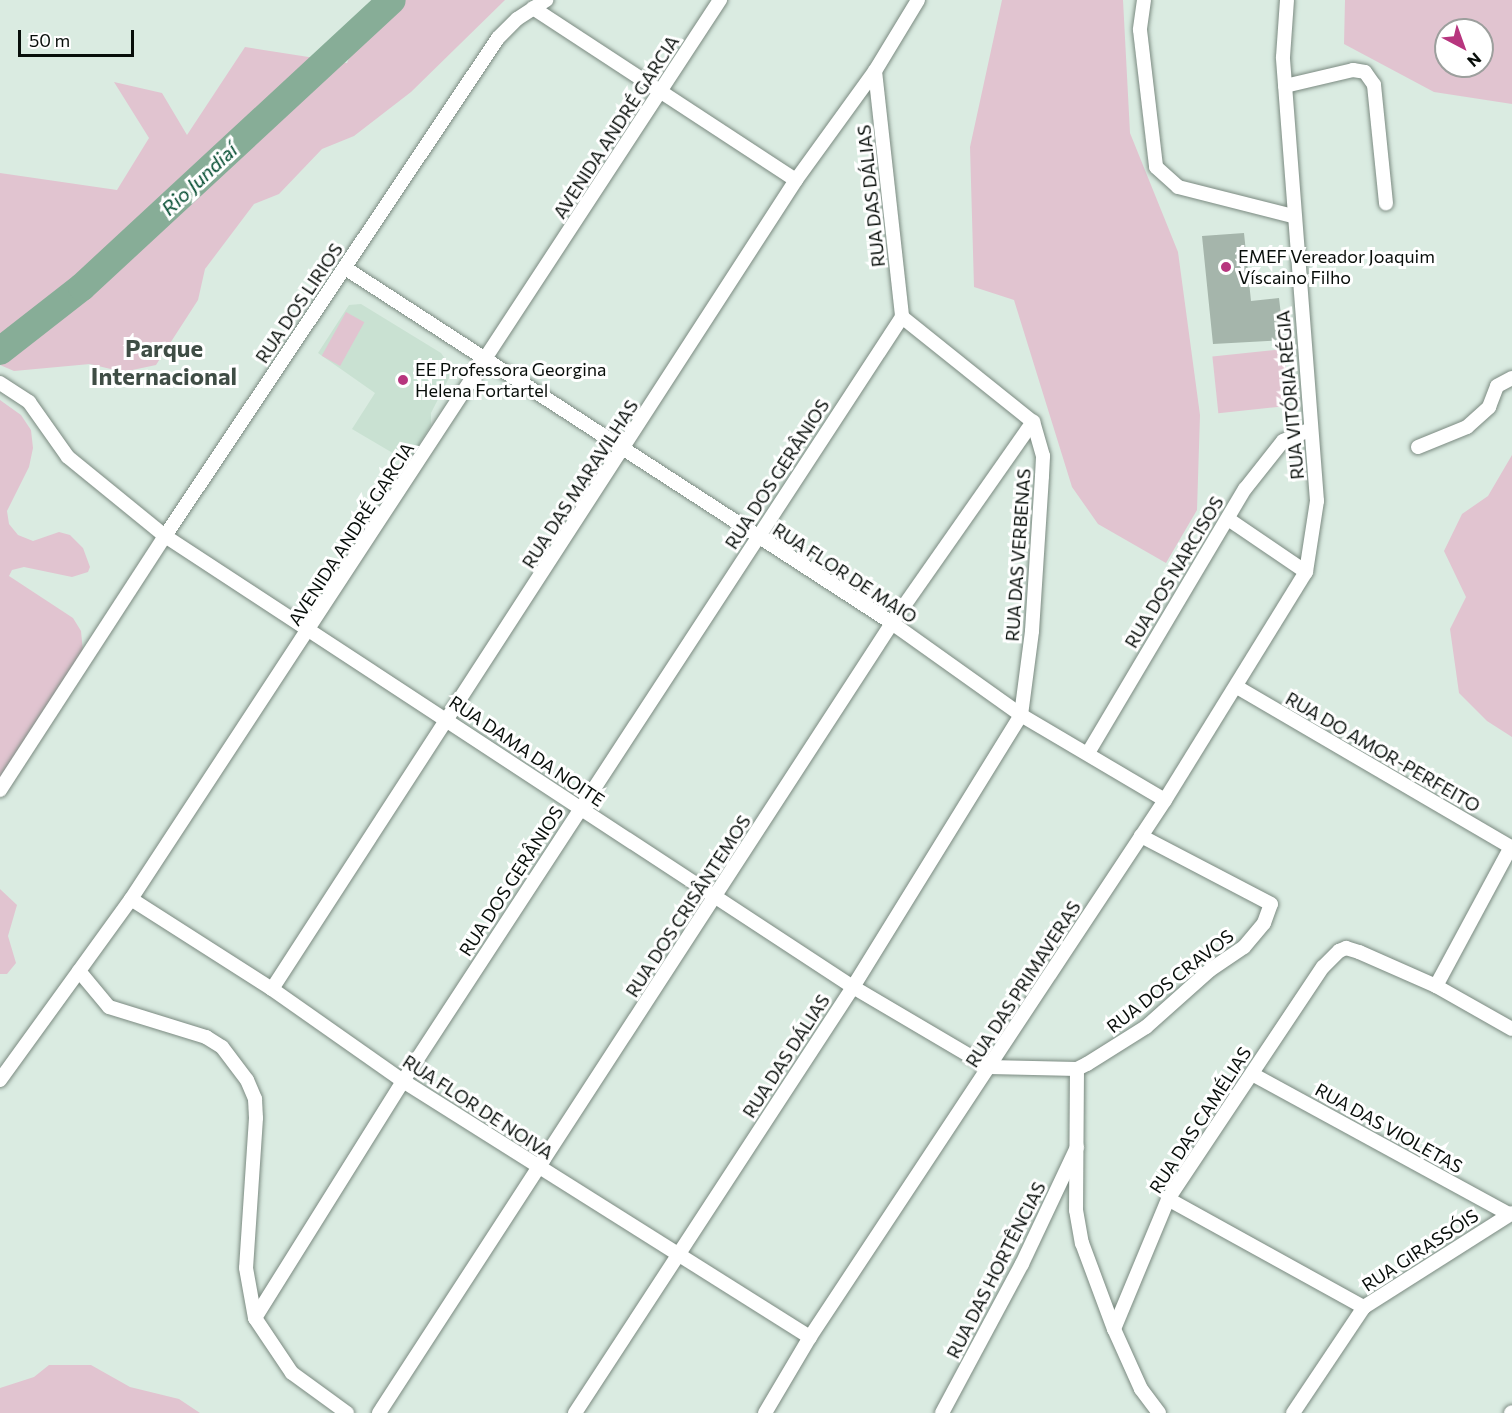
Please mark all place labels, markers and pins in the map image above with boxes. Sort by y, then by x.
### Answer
place label: EMEF Vereador Joaquim Víscaino Filho [1238,246,1435,288]
marker: EMEF Vereador Joaquim Víscaino Filho [1219,260,1233,274]
place label: EE Professora Georgina Helena Fortartel [415,359,607,401]
marker: EE Professora Georgina Helena Fortartel [396,373,410,387]

